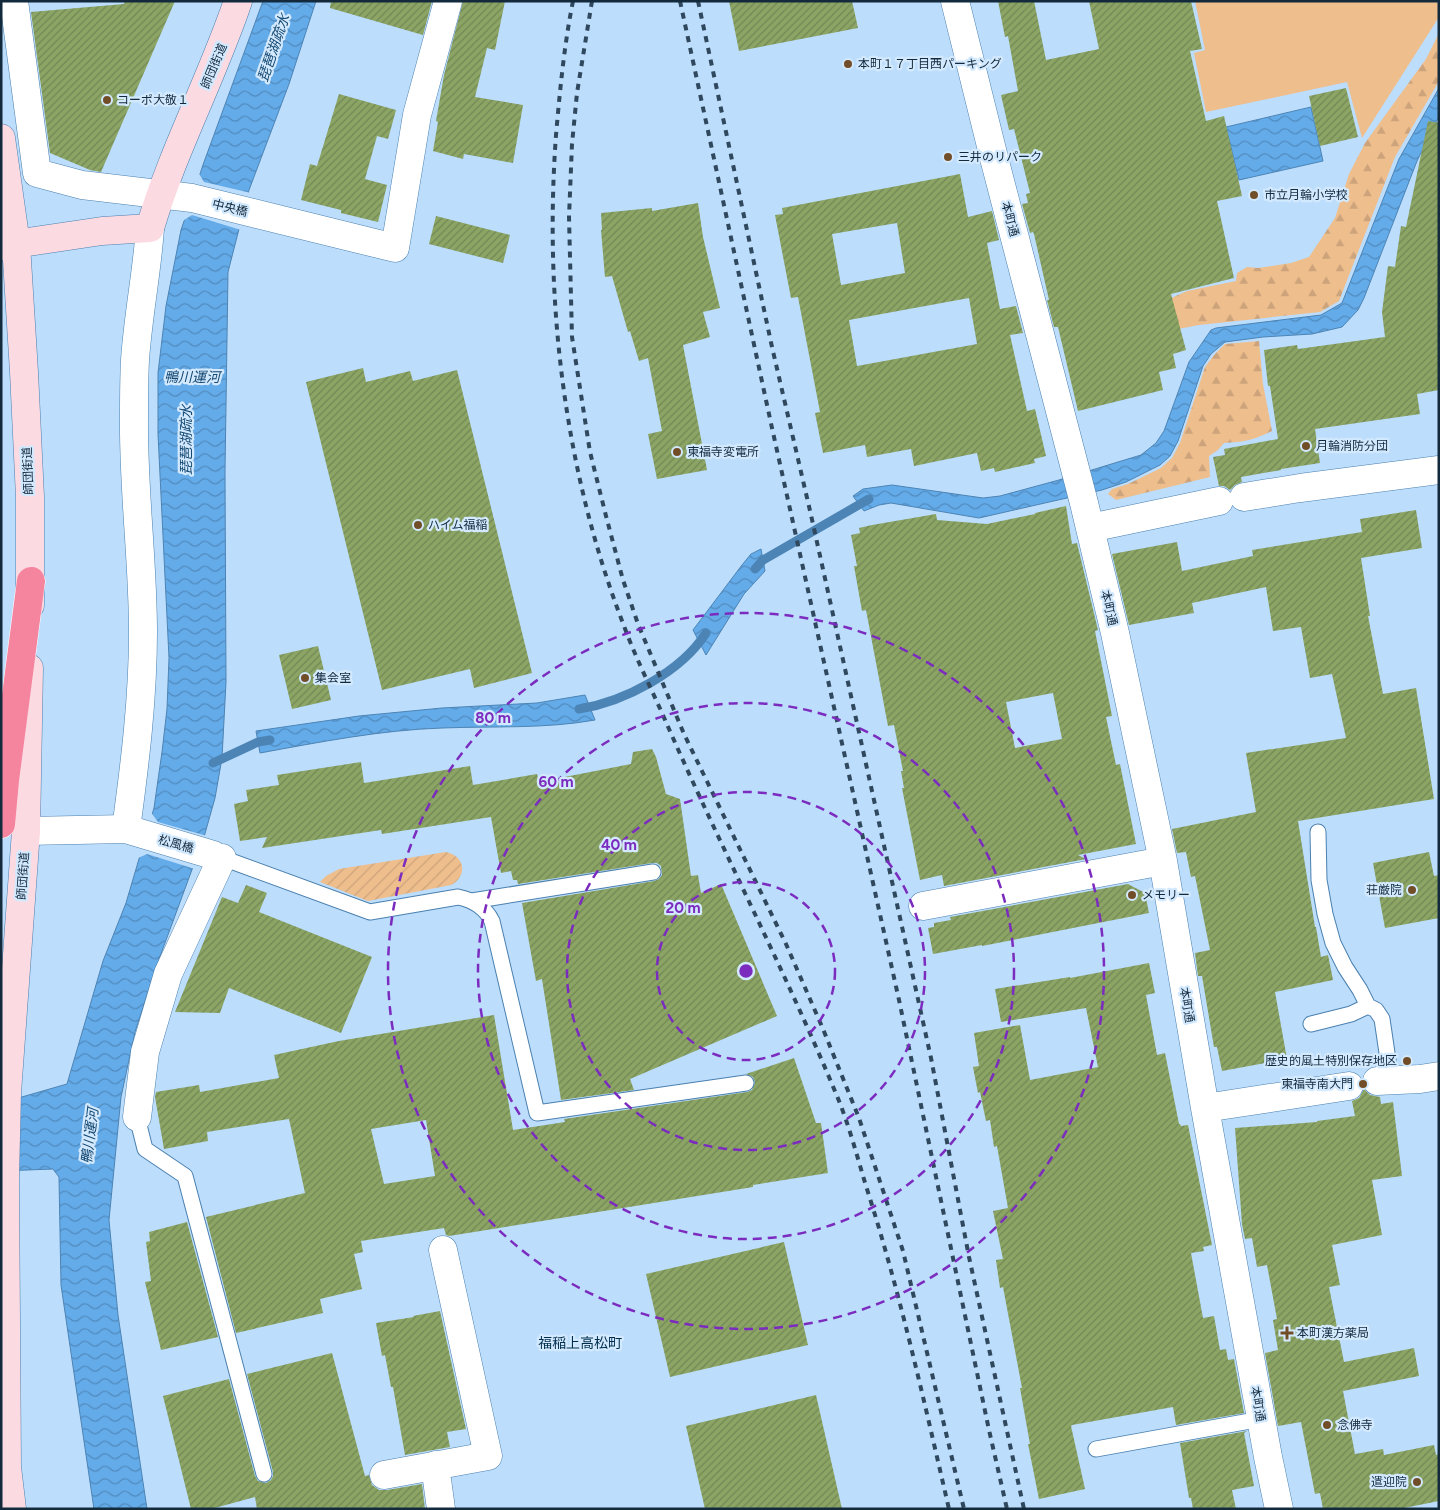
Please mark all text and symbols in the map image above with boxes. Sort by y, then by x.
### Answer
water label: 琵琶湖疏水 [255,10,294,84]
street label: 師団街道 [198,41,230,91]
place label: 本町１７丁目西パーキング [858,57,1002,71]
marker: 本町１７丁目西パーキング [842,58,854,70]
place label: コーポ大敬１ [117,93,189,107]
marker: コーポ大敬１ [101,94,113,106]
place label: 三井のリパーク [958,150,1042,164]
marker: 三井のリパーク [942,151,954,163]
place label: 市立月輪小学校 [1264,188,1348,202]
marker: 市立月輪小学校 [1248,189,1260,201]
street label: 中央橋 [211,197,249,219]
street label: 本町通 [999,200,1021,238]
water label: 鴨川運河 [164,369,223,386]
water label: 琵琶湖疏水 [178,403,195,475]
place label: 月輪消防分団 [1316,439,1388,453]
marker: 月輪消防分団 [1300,440,1312,452]
place label: 東福寺変電所 [687,445,759,459]
marker: 東福寺変電所 [671,446,683,458]
street label: 師団街道 [20,447,36,495]
place label: ハイム福稲 [428,518,488,532]
marker: ハイム福稲 [412,519,424,531]
street label: 本町通 [1098,589,1120,627]
place label: 集会室 [315,671,351,685]
marker: 集会室 [299,672,311,684]
text: 80 m [475,709,511,727]
text: 60 m [538,773,574,791]
street label: 松風橋 [157,832,195,856]
text: 40 m [601,836,637,854]
street label: 師団街道 [14,852,32,900]
place label: 荘厳院 [1366,883,1402,897]
marker: 荘厳院 [1406,884,1418,896]
place label: メモリー [1142,888,1190,902]
marker: メモリー [1126,889,1138,901]
text: 20 m [665,899,701,917]
centre of rings [737,962,755,980]
street label: 本町通 [1177,986,1197,1024]
place label: 歴史的風土特別保存地区 [1265,1054,1397,1068]
marker: 歴史的風土特別保存地区 [1401,1055,1413,1067]
place label: 東福寺南大門 [1281,1077,1353,1091]
marker: 東福寺南大門 [1357,1078,1369,1090]
water label: 鴨川運河 [78,1104,102,1165]
place label: 本町漢方薬局 [1297,1326,1369,1340]
marker: 本町漢方薬局 [1281,1327,1293,1339]
district label: 福稲上高松町 [538,1335,622,1352]
street label: 本町通 [1248,1385,1268,1423]
place label: 念佛寺 [1337,1418,1373,1432]
marker: 念佛寺 [1321,1419,1333,1431]
place label: 遣迎院 [1371,1475,1407,1489]
marker: 遣迎院 [1411,1476,1423,1488]

